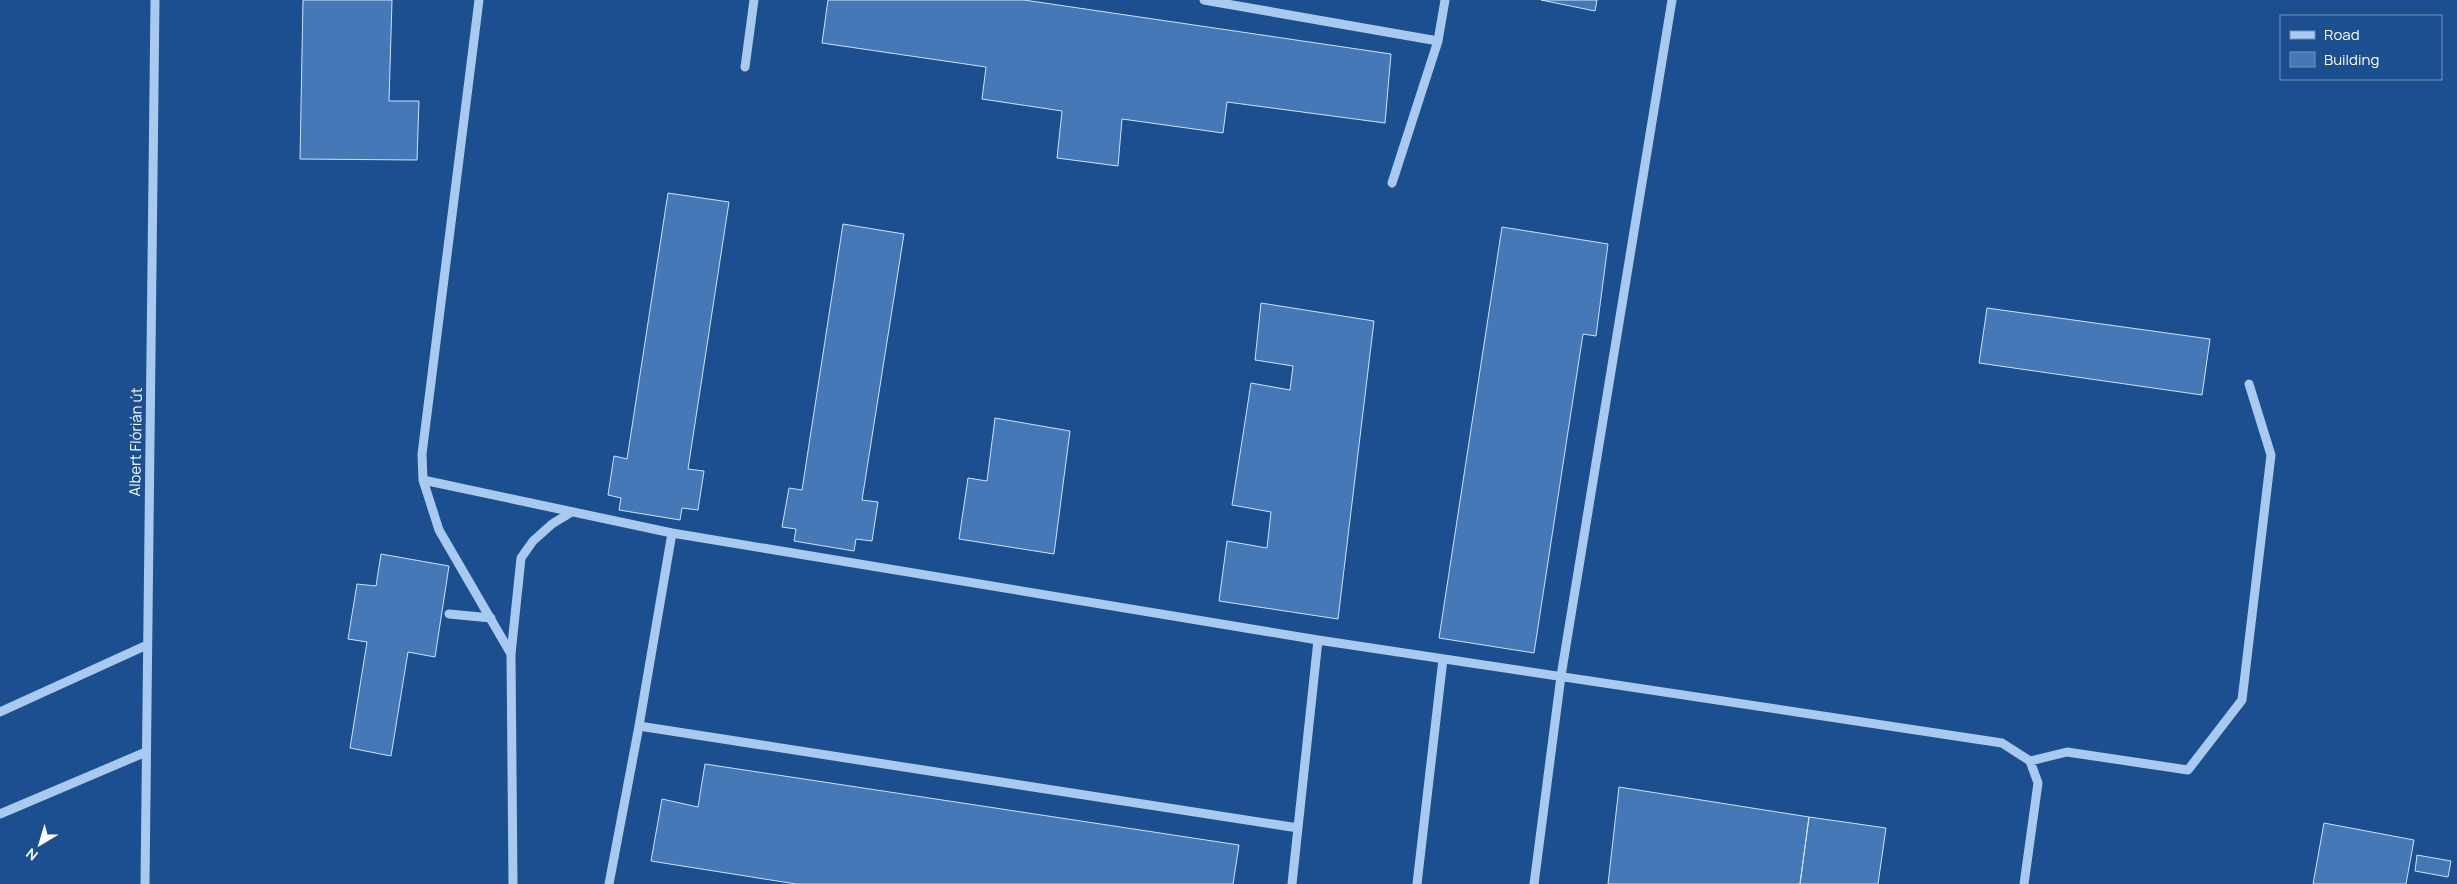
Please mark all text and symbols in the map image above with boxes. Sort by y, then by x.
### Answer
legend [2280,15,2442,80]
text: Road [2324,24,2360,45]
text: Building [2324,49,2379,70]
street label: Albert Flórián út [124,387,147,497]
north arrow [15,819,65,869]
text: N [22,844,42,865]

